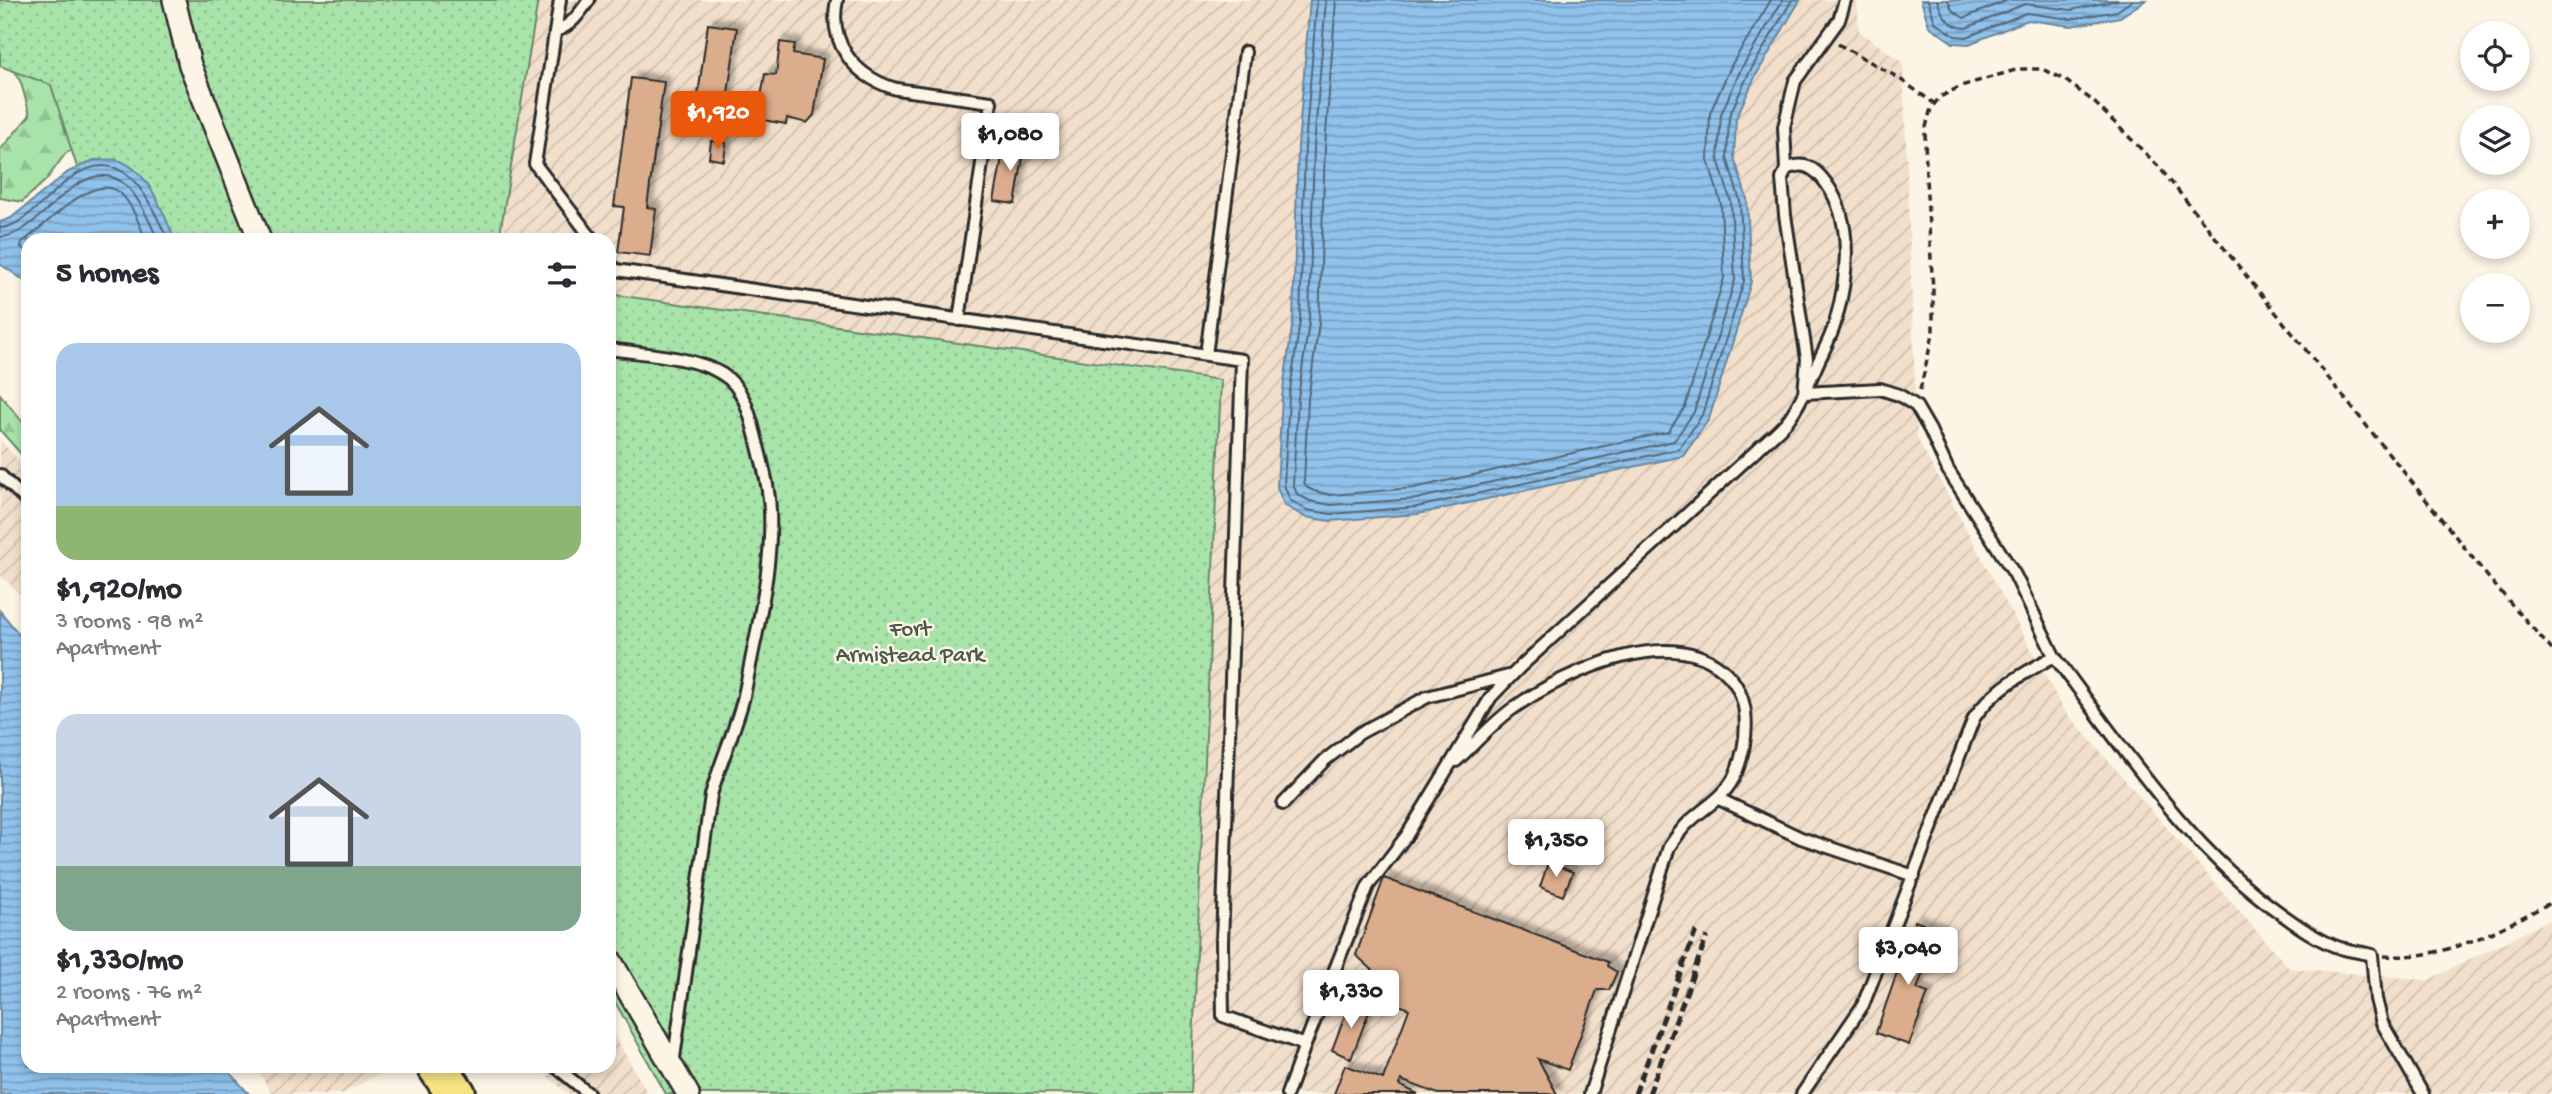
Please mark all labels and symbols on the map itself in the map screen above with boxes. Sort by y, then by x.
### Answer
pin: $1,920 [661,92,775,151]
pin: $1,080 [953,114,1067,173]
park label: Fort Armistead Park [836,617,987,670]
pin: $1,350 [1499,820,1613,879]
pin: $3,040 [1851,928,1965,987]
pin: $1,330 [1294,970,1408,1030]

